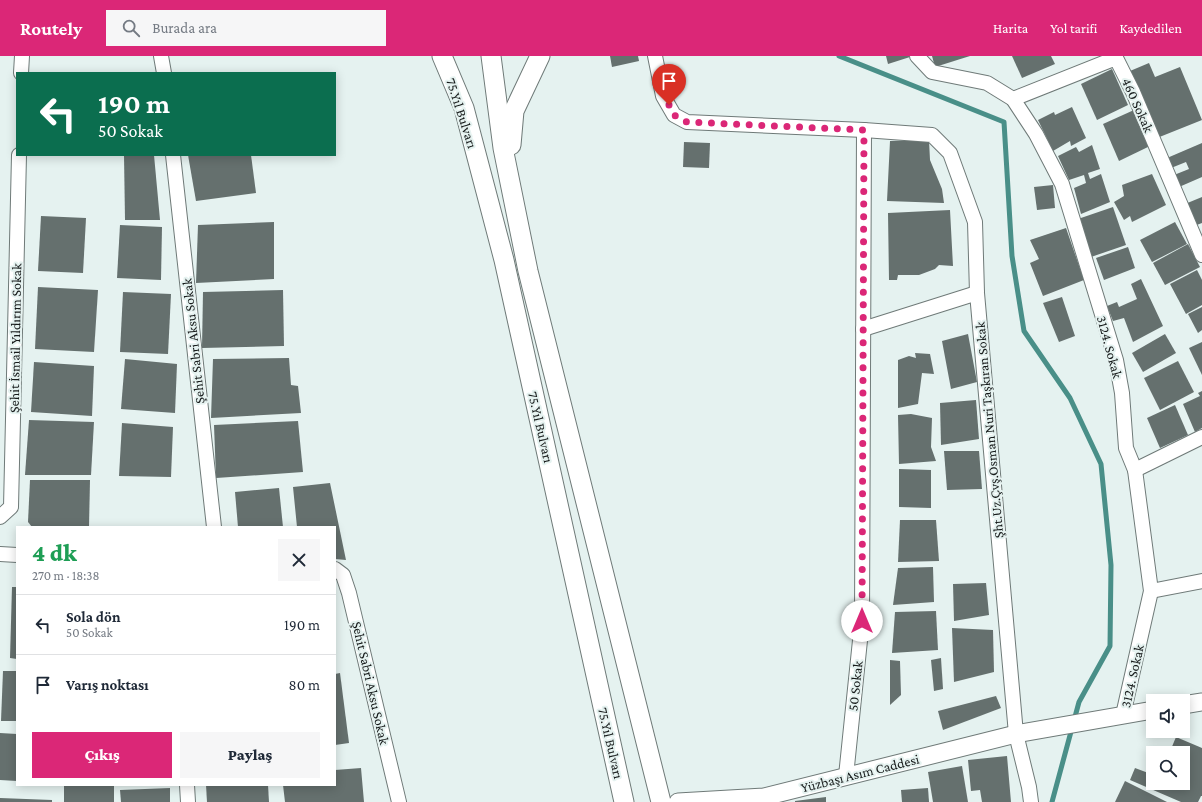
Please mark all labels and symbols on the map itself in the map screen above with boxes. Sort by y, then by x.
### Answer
pin [652,64,686,105]
street label: 460 Sokak [1119,75,1157,135]
street label: 75.Yıl Bulvarı [443,76,481,150]
street label: Şehit İsmail Yıldırım Sokak [6,263,24,413]
street label: Şehit Sabri Aksu Sokak [178,277,208,405]
street label: 3124. Sokak [1094,314,1126,380]
street label: Şht.Uz.Çvş.Osman Nuri Taşkıran Sokak [972,321,1006,539]
street label: 75.Yıl Bulvarı [525,390,557,465]
position arrow [841,600,883,642]
street label: Şehit Sabri Aksu Sokak [349,620,393,747]
street label: 3124. Sokak [1117,643,1147,709]
street label: 50 Sokak [844,660,866,712]
street label: 75.Yıl Bulvarı [595,706,627,781]
street label: Yüzbaşı Asım Caddesi [799,750,921,795]

